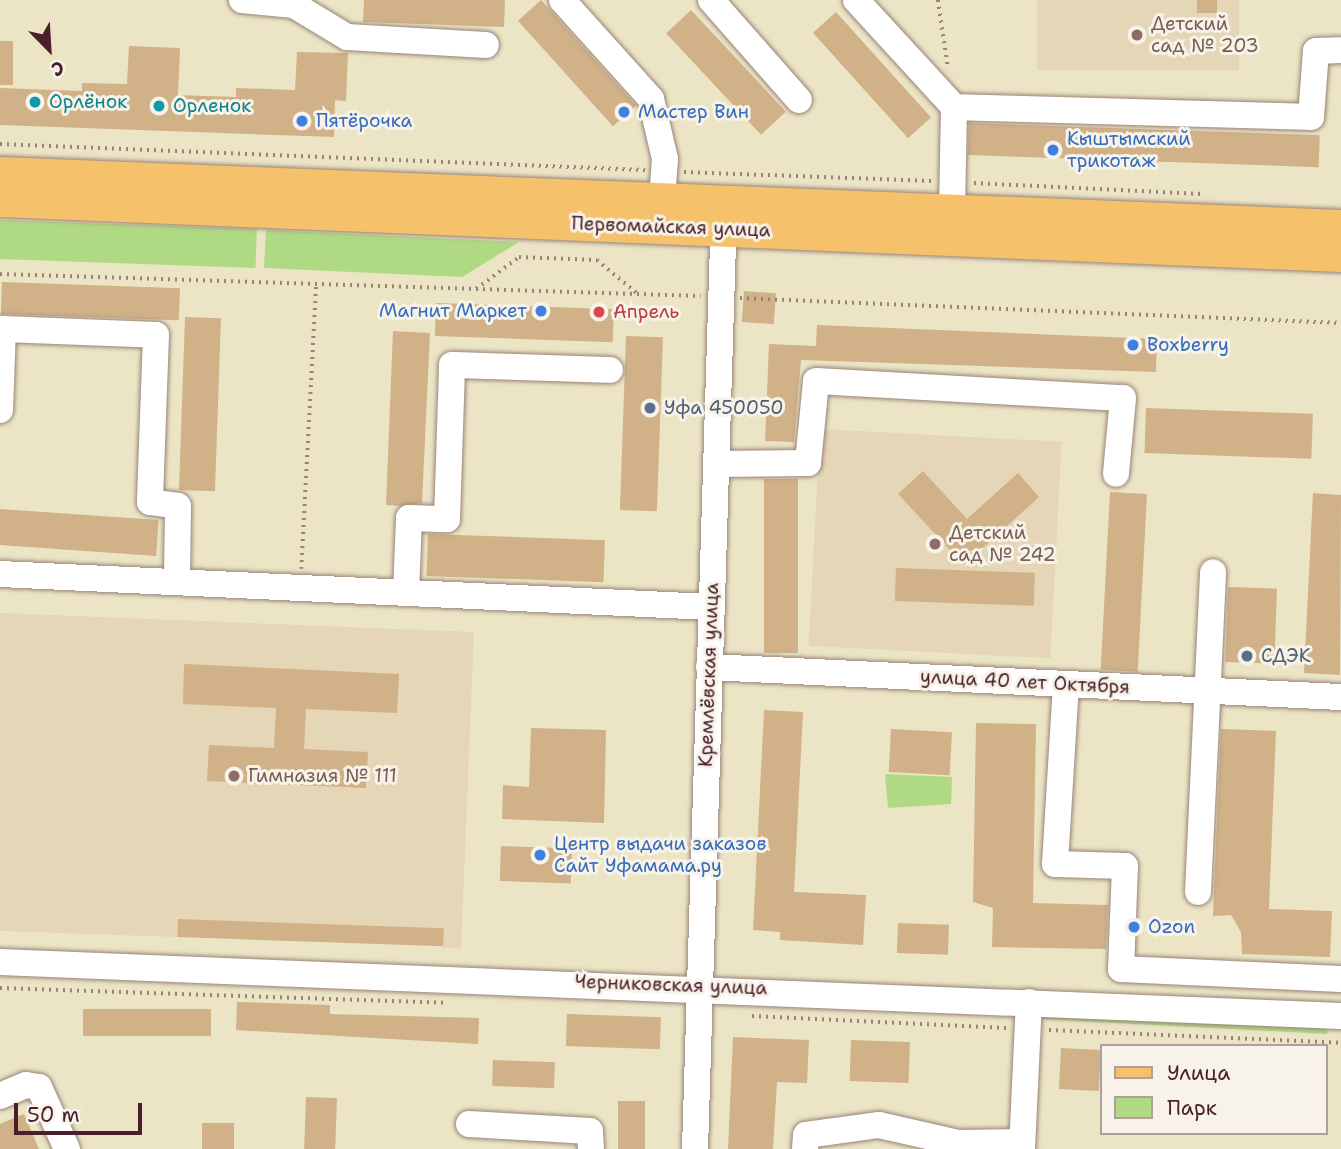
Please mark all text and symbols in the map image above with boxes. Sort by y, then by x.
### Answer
place label: Детский сад № 203 [1151,13,1259,57]
north arrow [14,14,84,84]
marker: Детский сад № 203 [1129,27,1145,43]
text: С [47,55,68,82]
place label: Орлёнок [49,91,127,113]
marker: Орлёнок [27,94,43,110]
place label: Орленок [173,95,251,117]
marker: Орленок [151,98,167,114]
place label: Мастер Вин [638,101,749,123]
marker: Мастер Вин [616,104,632,120]
place label: Пятёрочка [316,110,412,132]
marker: Пятёрочка [294,113,310,129]
place label: Кыштымский трикотаж [1067,128,1191,172]
marker: Кыштымский трикотаж [1045,142,1061,158]
street label: Первомайская улица [571,212,771,242]
place label: Магнит Маркет [379,300,527,322]
place label: Апрель [613,301,679,323]
marker: Магнит Маркет [533,303,549,319]
marker: Апрель [591,304,607,320]
place label: Boxberry [1147,334,1229,356]
marker: Boxberry [1125,337,1141,353]
place label: Уфа 450050 [664,397,784,419]
marker: Уфа 450050 [642,400,658,416]
place label: Детский сад № 242 [949,522,1056,566]
marker: Детский сад № 242 [927,536,943,552]
street label: Кремлёвская улица [694,583,724,767]
place label: СДЭК [1261,645,1311,667]
marker: СДЭК [1239,648,1255,664]
street label: улица 40 лет Октября [920,665,1130,699]
place label: Гимназия № 111 [248,765,397,787]
marker: Гимназия № 111 [226,768,242,784]
place label: Центр выдачи заказов Сайт Уфамама.ру [554,833,766,877]
marker: Центр выдачи заказов Сайт Уфамама.ру [532,847,548,863]
place label: Ozon [1148,916,1195,938]
marker: Ozon [1126,919,1142,935]
street label: Черниковская улица [574,970,768,1000]
legend [1100,1044,1327,1135]
text: Улица [1167,1059,1230,1087]
scale bar [18,1090,145,1134]
text: Парк [1167,1094,1217,1122]
text: 50 m [27,1101,80,1129]

